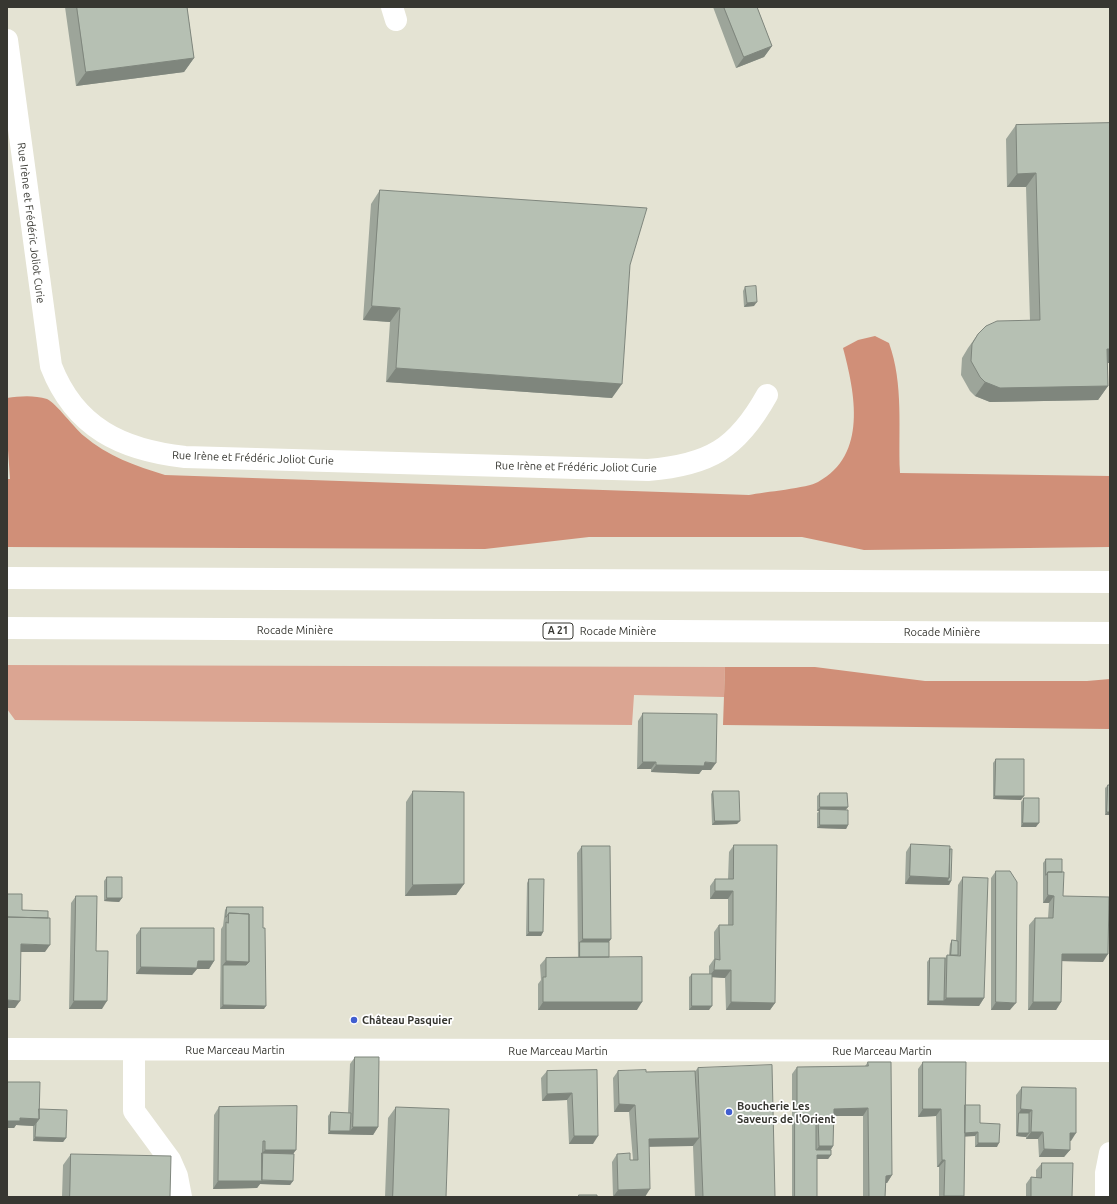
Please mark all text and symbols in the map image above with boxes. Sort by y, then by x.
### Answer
street label: Rue Irène et Frédéric Joliot Curie [15,142,47,304]
street label: Rue Irène et Frédéric Joliot Curie [172,449,334,467]
street label: Rue Irène et Frédéric Joliot Curie [495,459,657,475]
street label: Rocade Minière [257,623,333,637]
road number: A 21 [543,623,573,639]
street label: Rocade Minière [580,624,656,638]
street label: Rocade Minière [904,625,980,639]
place label: Château Pasquier [362,1013,452,1027]
marker: Château Pasquier [349,1015,359,1025]
street label: Rue Marceau Martin [185,1043,285,1057]
street label: Rue Marceau Martin [508,1044,608,1058]
street label: Rue Marceau Martin [832,1044,932,1058]
place label: Boucherie Les Saveurs de l'Orient [737,1099,835,1125]
marker: Boucherie Les Saveurs de l'Orient [724,1107,734,1117]

